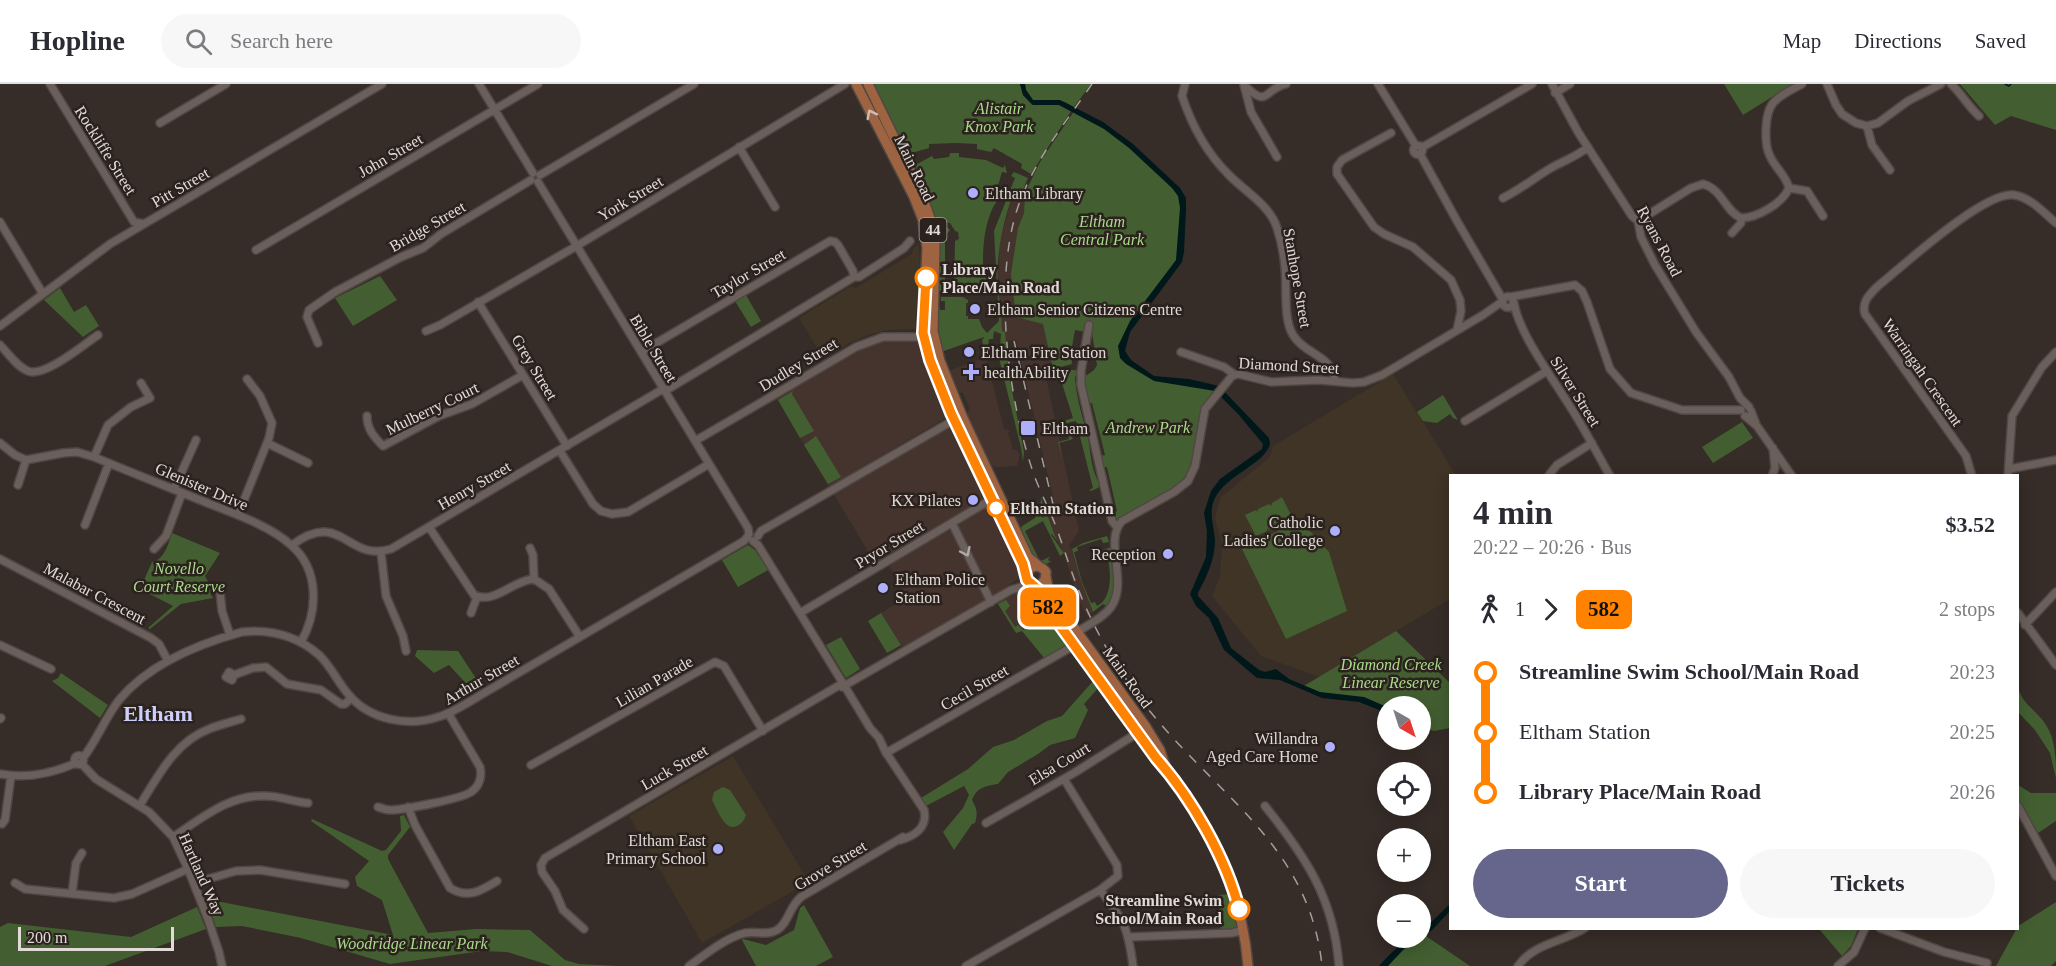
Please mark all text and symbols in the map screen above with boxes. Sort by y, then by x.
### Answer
search box [161,14,581,68]
text: Hopline [30,25,125,56]
icon: search [182,25,215,58]
text: Search here [230,28,333,53]
text: Map [1783,29,1821,53]
text: Directions [1854,29,1942,53]
text: Saved [1975,29,2026,53]
park label: Alistair Knox Park [964,100,1034,135]
street label: Rockliffe Street [71,103,140,198]
one-way arrow [867,109,879,120]
street label: John Street [355,130,426,181]
street label: Main Road [891,132,938,204]
street label: Pitt Street [148,164,212,211]
street label: York Street [595,172,666,224]
place label: Eltham Library [985,185,1083,203]
marker: Eltham Library [966,186,980,200]
street label: Bridge Street [386,198,469,256]
street label: Ryans Road [1633,203,1685,280]
park label: Eltham Central Park [1060,213,1145,248]
road number: 44 [920,218,946,242]
street label: Stanhope Street [1279,227,1315,330]
street label: Taylor Street [708,245,789,302]
place label: Library Place/Main Road [942,261,1060,296]
marker: Library Place/Main Road [915,267,937,289]
place label: Eltham Senior Citizens Centre [987,301,1182,318]
marker: Eltham Senior Citizens Centre [968,302,982,316]
street label: Bible Street [627,311,681,386]
street label: Warringah Crescent [1878,315,1966,430]
street label: Grey Street [508,331,561,404]
street label: Dudley Street [756,334,842,395]
place label: Eltham Fire Station [981,344,1106,361]
marker: Eltham Fire Station [962,345,976,359]
street label: Silver Street [1547,353,1604,430]
street label: Diamond Street [1238,354,1340,377]
marker: healthAbility [962,363,980,381]
place label: healthAbility [984,364,1068,382]
street label: Mulberry Court [383,378,482,439]
marker: Eltham [1019,419,1037,437]
park label: Andrew Park [1105,419,1191,436]
place label: Eltham [1042,420,1089,437]
street label: Henry Street [435,457,515,514]
street label: Glenister Drive [153,459,251,514]
place label: KX Pilates [891,492,961,509]
marker: KX Pilates [966,493,980,507]
text: 4 min [1473,495,1553,531]
marker: Eltham Station [987,499,1005,517]
place label: Eltham Station [1010,500,1114,517]
text: $3.52 [1946,512,1995,537]
place label: Catholic Ladies' College [1224,514,1323,550]
street label: Pryor Street [852,517,928,572]
marker: Catholic Ladies' College [1328,524,1342,538]
text: 20:22 – 20:26 · Bus [1473,536,1632,558]
one-way arrow [959,545,971,556]
place label: Reception [1091,546,1156,564]
marker: Reception [1161,547,1175,561]
street label: Malabar Crescent [41,559,149,628]
park label: Novello Court Reserve [133,560,225,595]
place label: Eltham Police Station [895,571,985,606]
marker: Eltham Police Station [876,581,890,595]
line badge: 582 [1014,588,1082,626]
icon: walk [1473,593,1506,626]
icon: forward [1534,593,1567,626]
text: 582 [1032,595,1064,619]
text: 582 [1588,597,1620,621]
text: 1 [1515,598,1525,620]
text: 2 stops [1939,598,1995,620]
street label: Main Road [1100,643,1155,711]
street label: Arthur Street [441,651,522,708]
street label: Lilian Parade [613,653,696,710]
park label: Diamond Creek Linear Reserve [1339,656,1442,691]
text: Streamline Swim School/Main Road [1519,659,1859,684]
street label: Cecil Street [937,661,1011,714]
text: 20:23 [1949,661,1995,683]
north arrow [1377,696,1431,750]
map controls [1377,696,1431,948]
district label: Eltham [123,701,193,726]
text: Eltham Station [1519,719,1650,744]
text: 20:25 [1949,721,1995,743]
place label: Willandra Aged Care Home [1206,730,1318,766]
street label: Elsa Court [1026,738,1093,788]
marker: Willandra Aged Care Home [1323,740,1337,754]
street label: Luck Street [638,741,711,793]
button: locate [1377,762,1431,816]
text: Library Place/Main Road [1519,779,1761,804]
text: 20:26 [1949,781,1995,803]
button: + [1377,828,1431,882]
street label: Hartland Way [175,830,227,919]
place label: Eltham East Primary School [606,832,707,868]
street label: Grove Street [791,837,870,894]
marker: Eltham East Primary School [711,842,725,856]
button: Start [1473,849,1728,918]
button: Tickets [1740,849,1995,918]
place label: Streamline Swim School/Main Road [1095,892,1223,927]
button: − [1377,894,1431,948]
marker: Streamline Swim School/Main Road [1228,898,1250,920]
scale bar [18,924,174,952]
text: 200 m [27,929,67,946]
park label: Woodridge Linear Park [336,935,489,953]

